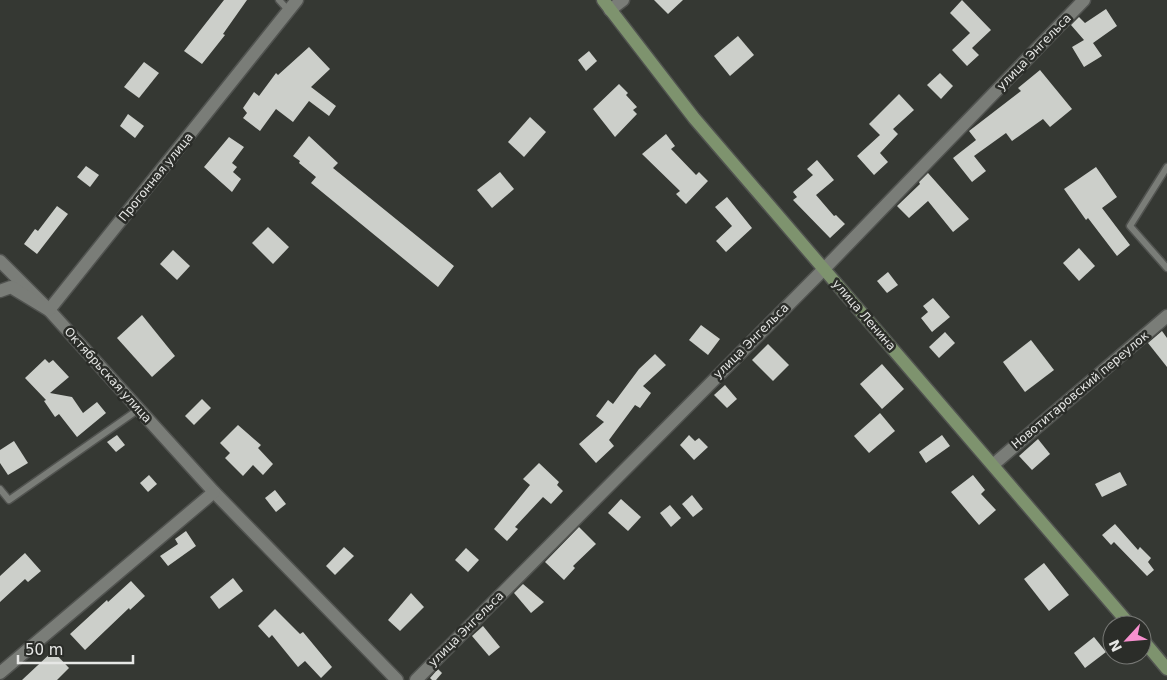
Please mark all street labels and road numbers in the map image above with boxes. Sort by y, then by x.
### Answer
street label: улица Энгельса [994,11,1074,93]
street label: Прогонная улица [116,130,196,224]
street label: улица Ленина [829,277,899,353]
street label: улица Энгельса [711,301,791,381]
street label: Октябрьская улица [62,324,154,426]
street label: Новотитаровский переулок [1009,328,1151,452]
street label: улица Энгельса [426,589,506,669]

